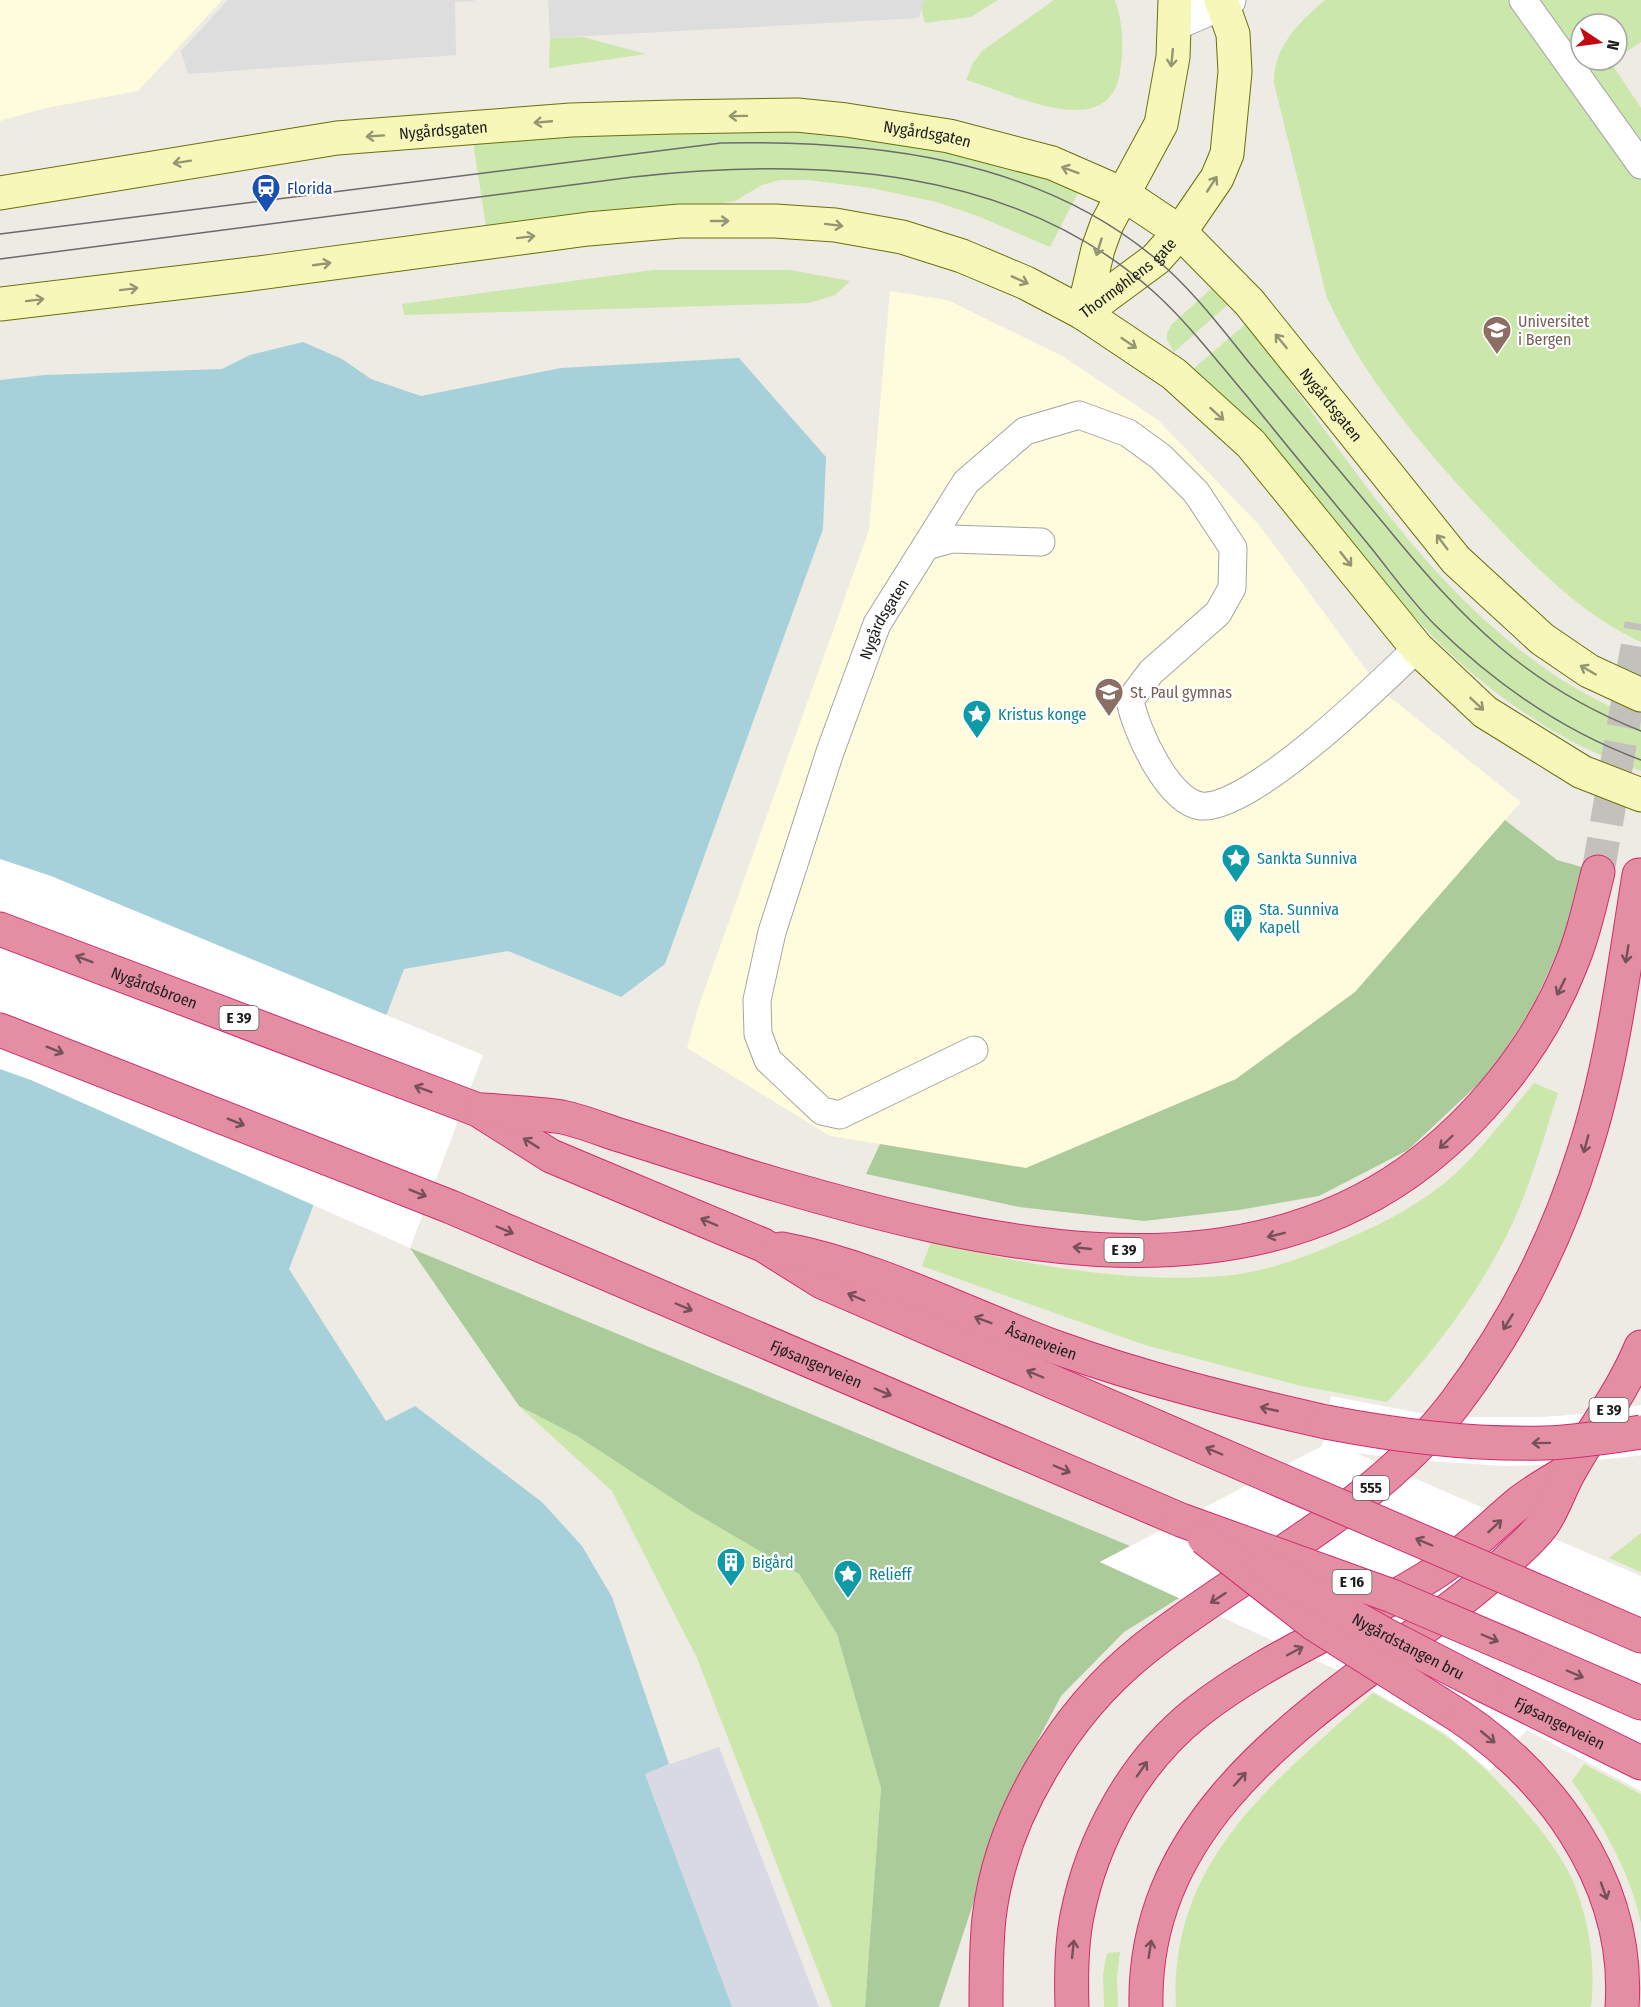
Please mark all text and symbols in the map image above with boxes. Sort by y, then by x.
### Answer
north arrow [1569,12,1629,72]
text: N [1603,38,1623,52]
one-way arrow [1166,48,1177,68]
one-way arrow [729,110,749,122]
street label: Nygårdsgaten [398,117,488,143]
one-way arrow [534,117,554,128]
street label: Nygårdsgaten [882,117,973,151]
one-way arrow [365,131,385,142]
one-way arrow [172,157,192,168]
one-way arrow [1061,164,1080,175]
station icon: Florida [250,172,282,214]
one-way arrow [1207,176,1219,193]
place label: Florida [287,179,333,198]
one-way arrow [710,215,730,227]
one-way arrow [823,220,843,231]
one-way arrow [516,232,536,243]
street label: Thormøhlens gate [1076,234,1180,322]
one-way arrow [1093,237,1104,256]
one-way arrow [312,259,332,270]
one-way arrow [1010,275,1028,287]
one-way arrow [119,283,138,294]
one-way arrow [25,294,45,305]
place label: Universitet i Bergen [1518,312,1590,349]
school or university icon: Universitet i Bergen [1481,314,1513,356]
one-way arrow [1274,333,1287,349]
one-way arrow [1121,337,1137,349]
street label: Nygårdsgaten [1296,364,1366,446]
one-way arrow [1210,406,1225,421]
one-way arrow [1436,535,1449,551]
one-way arrow [1340,551,1353,567]
street label: Nygårdsgaten [856,575,913,662]
one-way arrow [1580,663,1597,675]
school or university icon: St. Paul gymnas [1093,676,1125,718]
place label: St. Paul gymnas [1130,683,1232,702]
one-way arrow [1469,697,1484,711]
place icon: Kristus konge [961,698,993,740]
place label: Kristus konge [998,705,1087,724]
place icon: Sankta Sunniva [1220,842,1252,884]
place label: Sankta Sunniva [1257,849,1357,868]
place label: Sta. Sunniva Kapell [1259,900,1339,937]
building icon: Sta. Sunniva Kapell [1222,902,1254,944]
one-way arrow [1621,943,1632,963]
one-way arrow [75,953,94,964]
street label: Nygårdsbroen [108,963,200,1013]
one-way arrow [1554,977,1566,995]
road number: E 39 [220,1006,258,1030]
one-way arrow [45,1045,64,1056]
one-way arrow [414,1083,433,1094]
one-way arrow [226,1117,245,1128]
one-way arrow [1580,1134,1591,1153]
one-way arrow [1438,1135,1453,1150]
one-way arrow [523,1137,540,1149]
one-way arrow [408,1189,426,1200]
one-way arrow [700,1216,719,1227]
one-way arrow [495,1225,514,1236]
one-way arrow [1267,1229,1286,1241]
road number: E 39 [1104,1238,1144,1262]
one-way arrow [1073,1242,1093,1253]
one-way arrow [847,1291,865,1302]
one-way arrow [675,1302,693,1313]
one-way arrow [1502,1313,1514,1330]
one-way arrow [974,1314,993,1325]
street label: Åsaneveien [1003,1319,1079,1364]
street label: Fjøsangerveien [767,1336,865,1392]
one-way arrow [1026,1368,1044,1379]
one-way arrow [873,1387,891,1398]
road number: E 39 [1590,1398,1628,1422]
one-way arrow [1260,1403,1279,1415]
one-way arrow [1532,1437,1552,1448]
one-way arrow [1205,1445,1223,1456]
one-way arrow [1052,1464,1071,1475]
road number: 555 [1353,1476,1389,1500]
one-way arrow [1488,1518,1503,1533]
one-way arrow [1416,1536,1434,1547]
building icon: Bigård [715,1546,747,1588]
place label: Bigård [752,1553,794,1572]
place icon: Relieff [832,1558,864,1600]
place label: Relieff [869,1565,912,1584]
road number: E 16 [1332,1570,1372,1594]
one-way arrow [1210,1592,1227,1604]
street label: Nygårdstangen bru [1349,1609,1467,1684]
one-way arrow [1481,1633,1499,1644]
one-way arrow [1286,1645,1303,1657]
one-way arrow [1565,1669,1583,1680]
street label: Fjøsangerveien [1511,1693,1608,1754]
one-way arrow [1480,1730,1496,1743]
one-way arrow [1136,1762,1148,1778]
one-way arrow [1233,1772,1247,1787]
one-way arrow [1599,1881,1610,1900]
one-way arrow [1068,1939,1079,1959]
one-way arrow [1145,1939,1156,1959]

